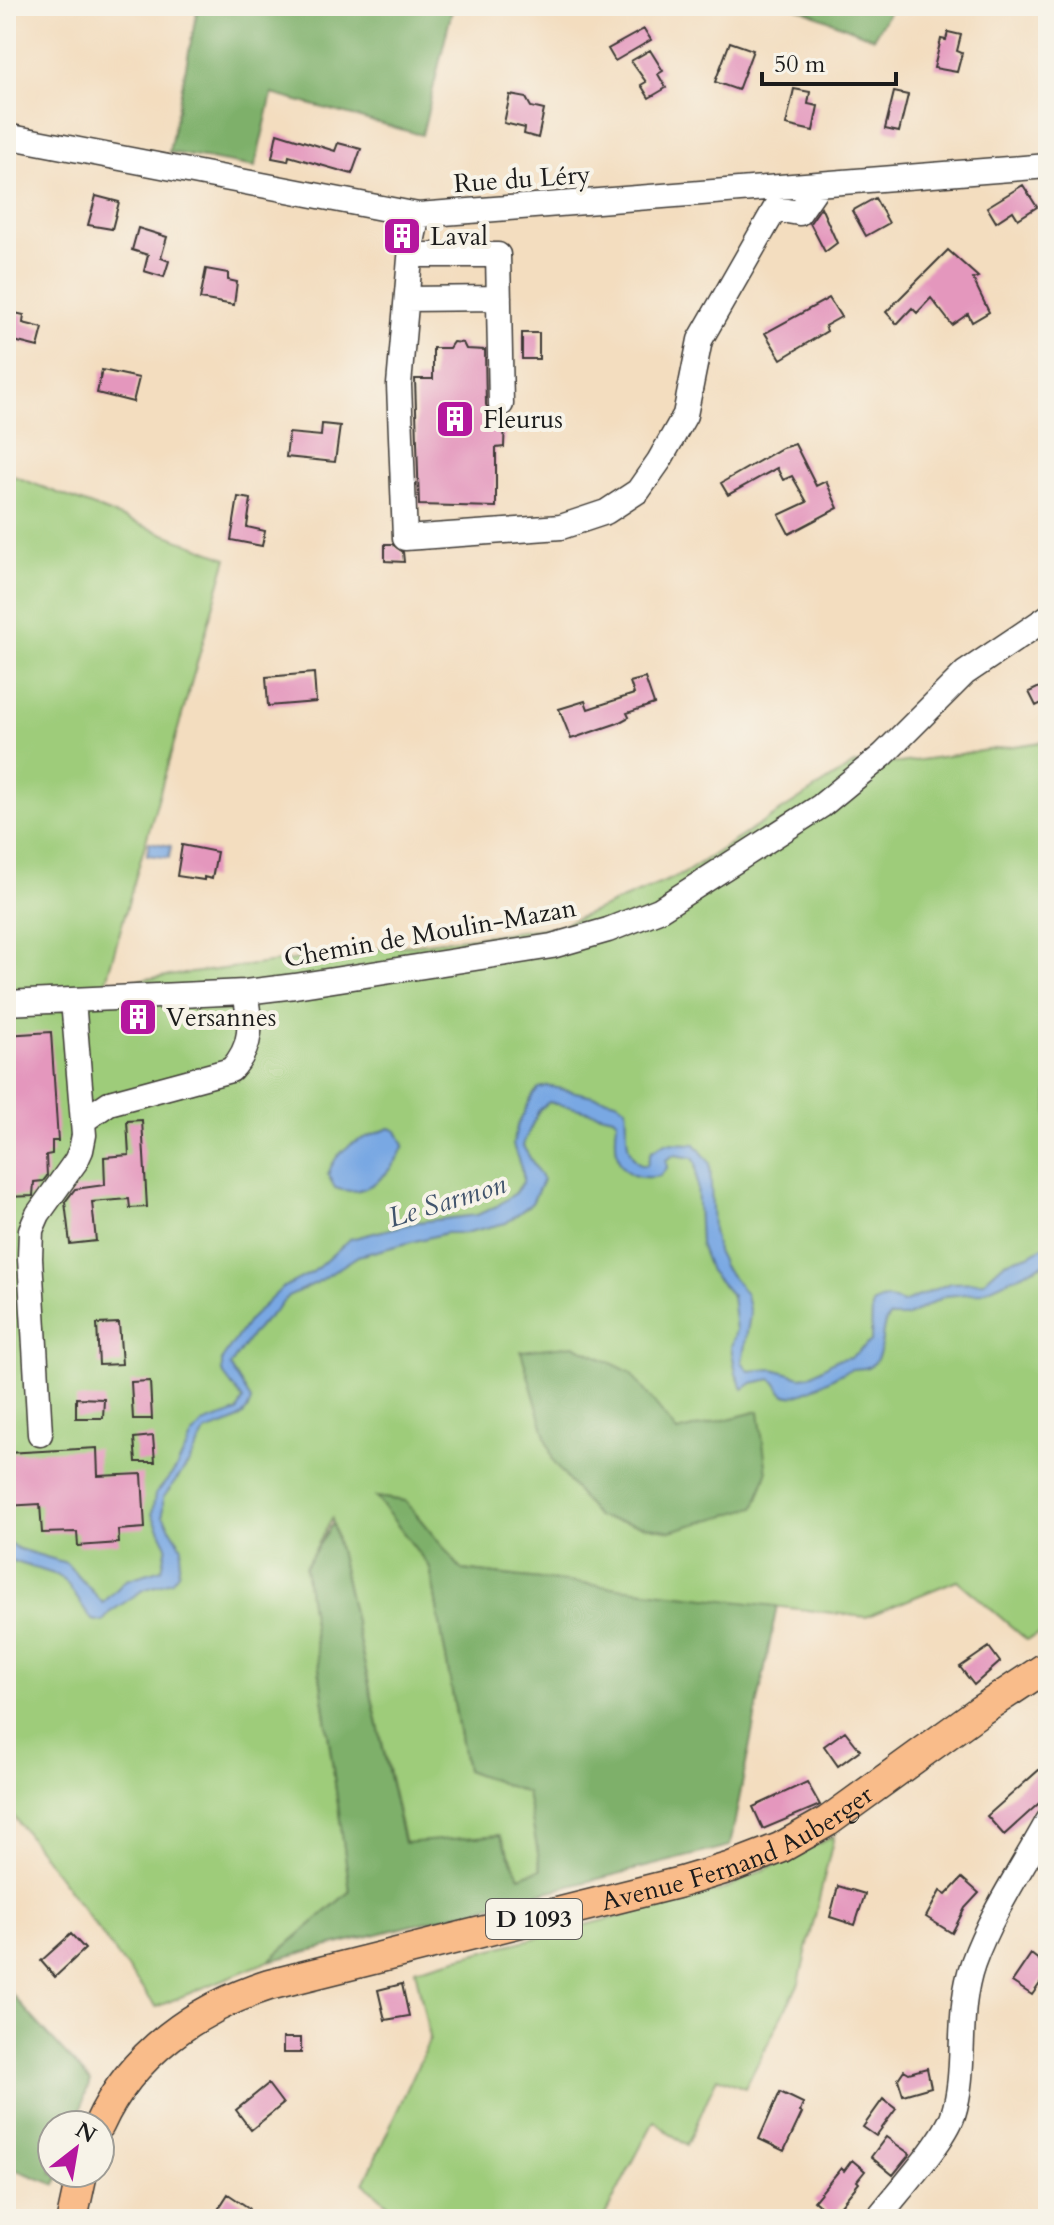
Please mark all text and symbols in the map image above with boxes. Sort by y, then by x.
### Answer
scale bar [762,36,896,86]
text: 50 m [774,48,826,81]
street label: Rue du Léry [452,157,592,201]
building icon: Laval [381,215,423,257]
place label: Laval [430,219,488,254]
building icon: Fleurus [434,398,476,440]
place label: Fleurus [483,402,563,437]
street label: Chemin de Moulin-Mazan [281,890,579,976]
building icon: Versannes [117,996,159,1038]
place label: Versannes [166,1000,276,1035]
water label: Le Sarmon [383,1165,511,1237]
street label: Avenue Fernand Auberger [597,1776,880,1919]
road number: D 1093 [486,1899,582,1939]
north arrow [36,2109,116,2189]
text: N [70,2115,102,2150]

